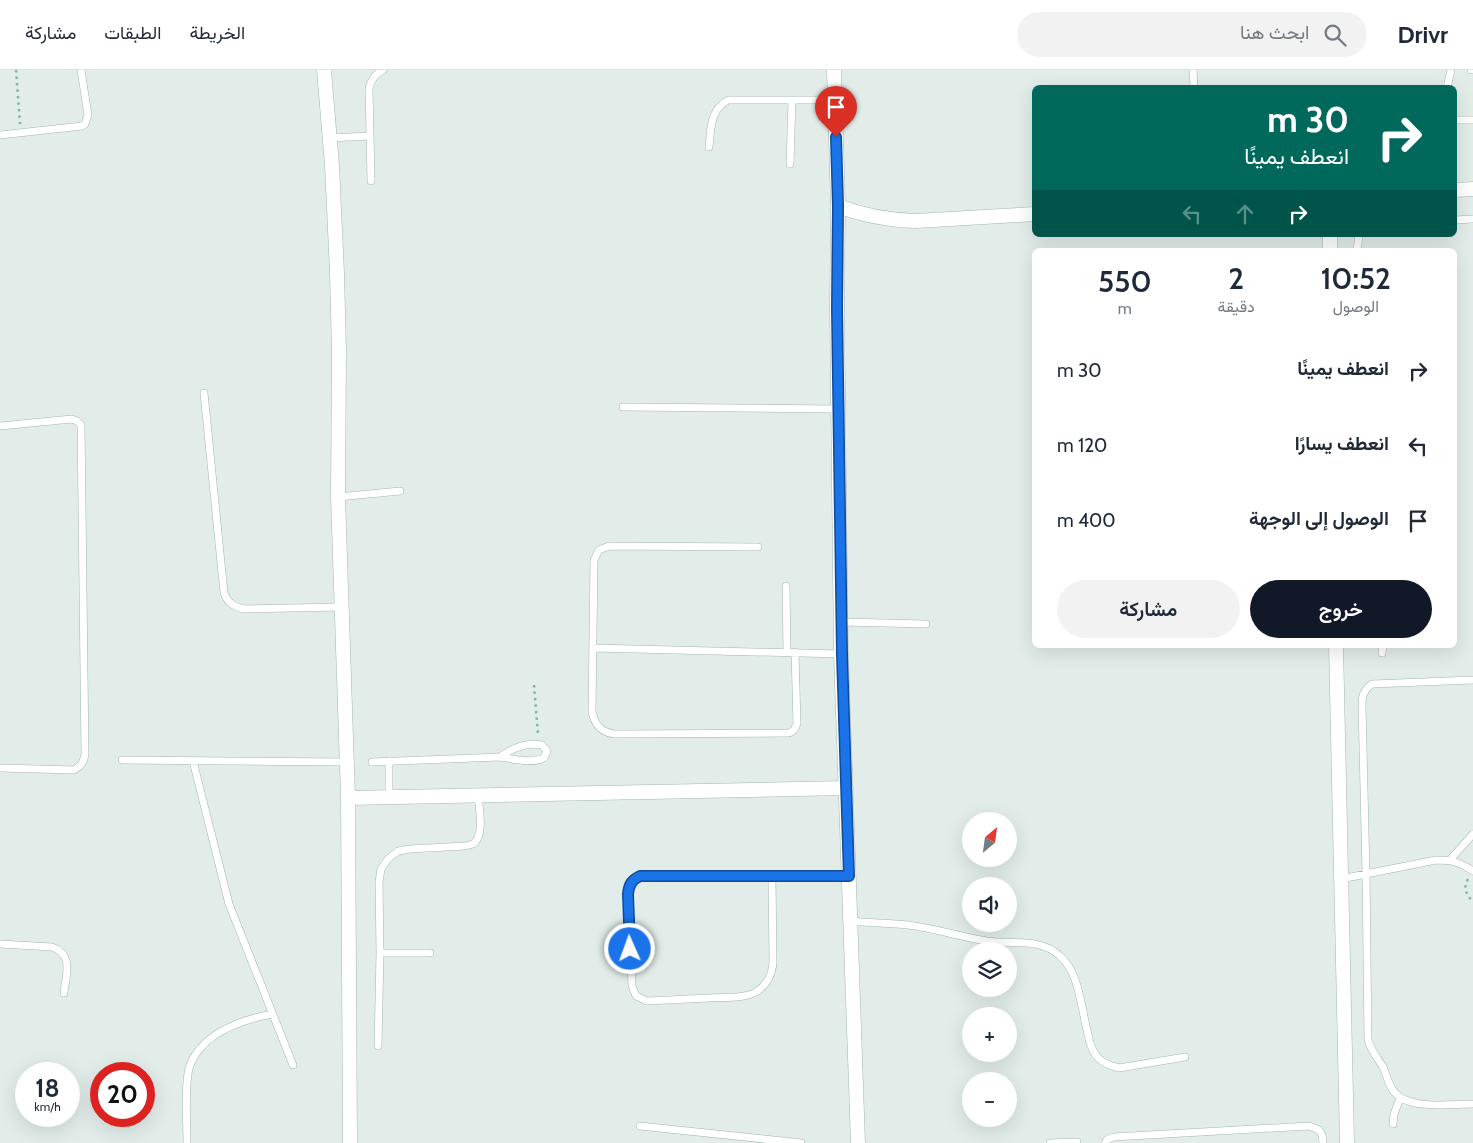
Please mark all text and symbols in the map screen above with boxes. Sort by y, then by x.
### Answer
search box [1017,12,1367,57]
text: Drivr [1397,20,1448,49]
text: ابحث هنا [1240,21,1309,44]
icon: search [1321,21,1349,49]
text: مشاركة [25,22,76,44]
text: الطبقات [104,22,161,44]
text: الخريطة [189,22,245,44]
pin [815,86,857,137]
icon: arrive [822,93,850,121]
text: 30 m [1267,98,1349,141]
icon: right [1367,105,1432,170]
text: انعطف يمينًا [1244,143,1349,170]
icon: left [1178,200,1206,228]
icon: ahead [1231,200,1259,228]
icon: right [1284,200,1312,228]
text: 2 [1228,260,1244,297]
text: 10:52 [1321,260,1391,297]
text: 550 [1098,263,1152,300]
text: دقيقة [1218,297,1255,316]
text: الوصول [1333,297,1379,316]
text: m [1118,299,1132,318]
text: انعطف يمينًا [1297,357,1389,380]
icon: right [1404,357,1432,385]
text: 30 m [1057,359,1102,382]
text: انعطف يسارًا [1295,432,1389,455]
icon: left [1404,432,1432,460]
text: 120 m [1057,434,1107,457]
text: الوصول إلى الوجهة [1249,507,1389,530]
icon: arrive [1404,507,1432,535]
text: 400 m [1057,509,1115,532]
button: مشاركة [1057,580,1240,638]
button: خروج [1250,580,1432,638]
north arrow [962,812,1018,868]
map controls [962,812,1017,1127]
button: sound [962,877,1017,932]
position arrow [603,922,655,974]
button: layers [962,942,1017,997]
button: + [962,1007,1017,1062]
speed limit sign: 20 [90,1062,155,1127]
button: − [962,1072,1017,1127]
text: 18 [35,1073,60,1103]
text: km/h [34,1099,61,1114]

